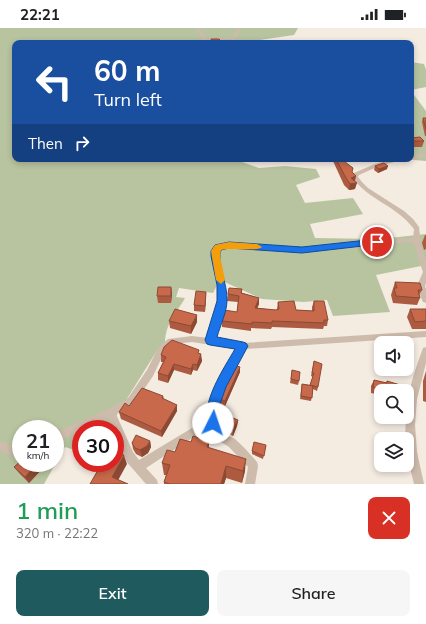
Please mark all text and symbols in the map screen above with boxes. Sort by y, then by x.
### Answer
text: 22:21 [20,5,60,24]
text: 60 m [94,53,160,88]
icon: left [28,56,80,108]
text: Turn left [94,88,162,111]
icon: right [71,132,93,154]
text: Then [28,134,63,153]
pin [360,225,394,259]
icon: arrive [366,231,388,253]
map controls [374,336,414,472]
button: sound [374,336,414,376]
button: search [374,384,414,424]
position arrow [192,402,234,444]
speed limit sign: 30 [72,420,124,472]
text: 21 [26,428,50,453]
button: layers [374,432,414,472]
text: km/h [27,449,49,462]
text: 1 min [16,495,78,525]
button: close [368,497,410,539]
text: 320 m · 22:22 [16,525,98,541]
button: Exit [16,570,209,616]
button: Share [217,570,410,616]

